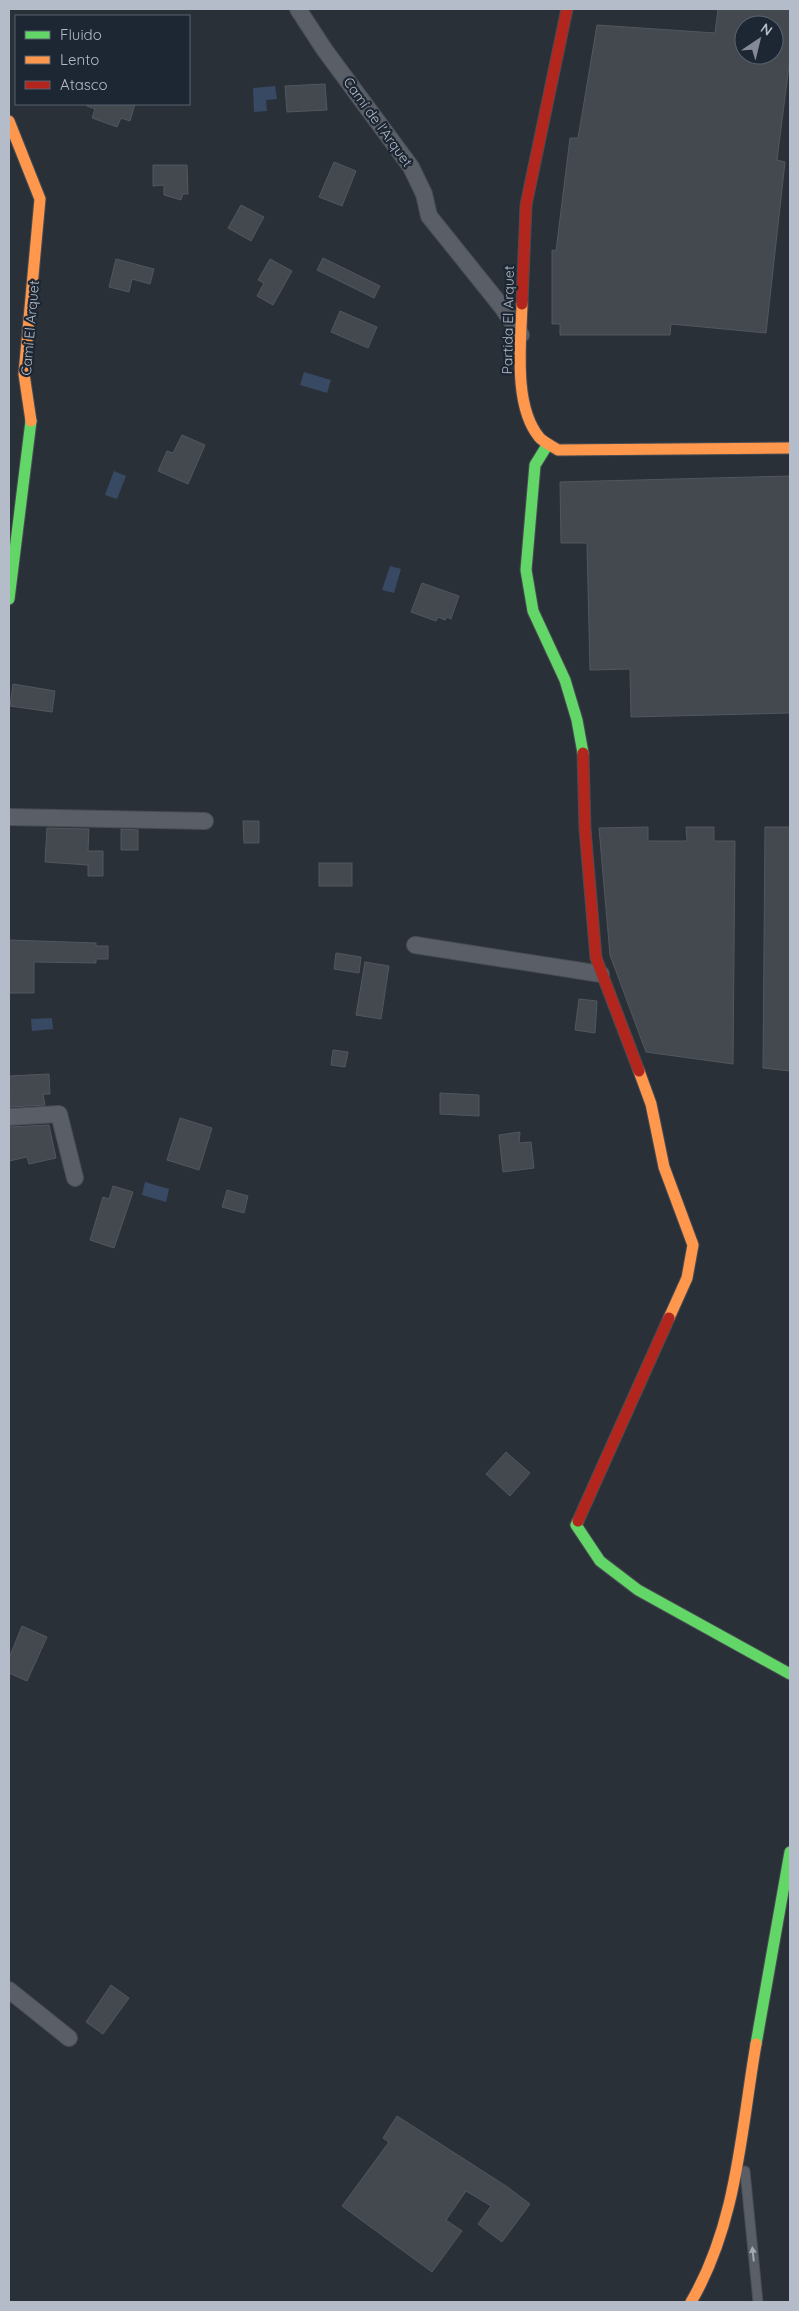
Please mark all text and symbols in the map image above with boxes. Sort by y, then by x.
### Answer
legend [15,15,190,105]
north arrow [734,15,784,65]
text: N [757,19,776,40]
text: Fluido [60,25,102,44]
text: Lento [60,50,99,69]
street label: Camí de l'Arquet [339,74,417,171]
text: Atasco [60,75,108,94]
street label: Partida El Arquet [498,265,518,375]
street label: Camí El Arquet [17,279,43,376]
one-way arrow [749,2245,757,2261]

